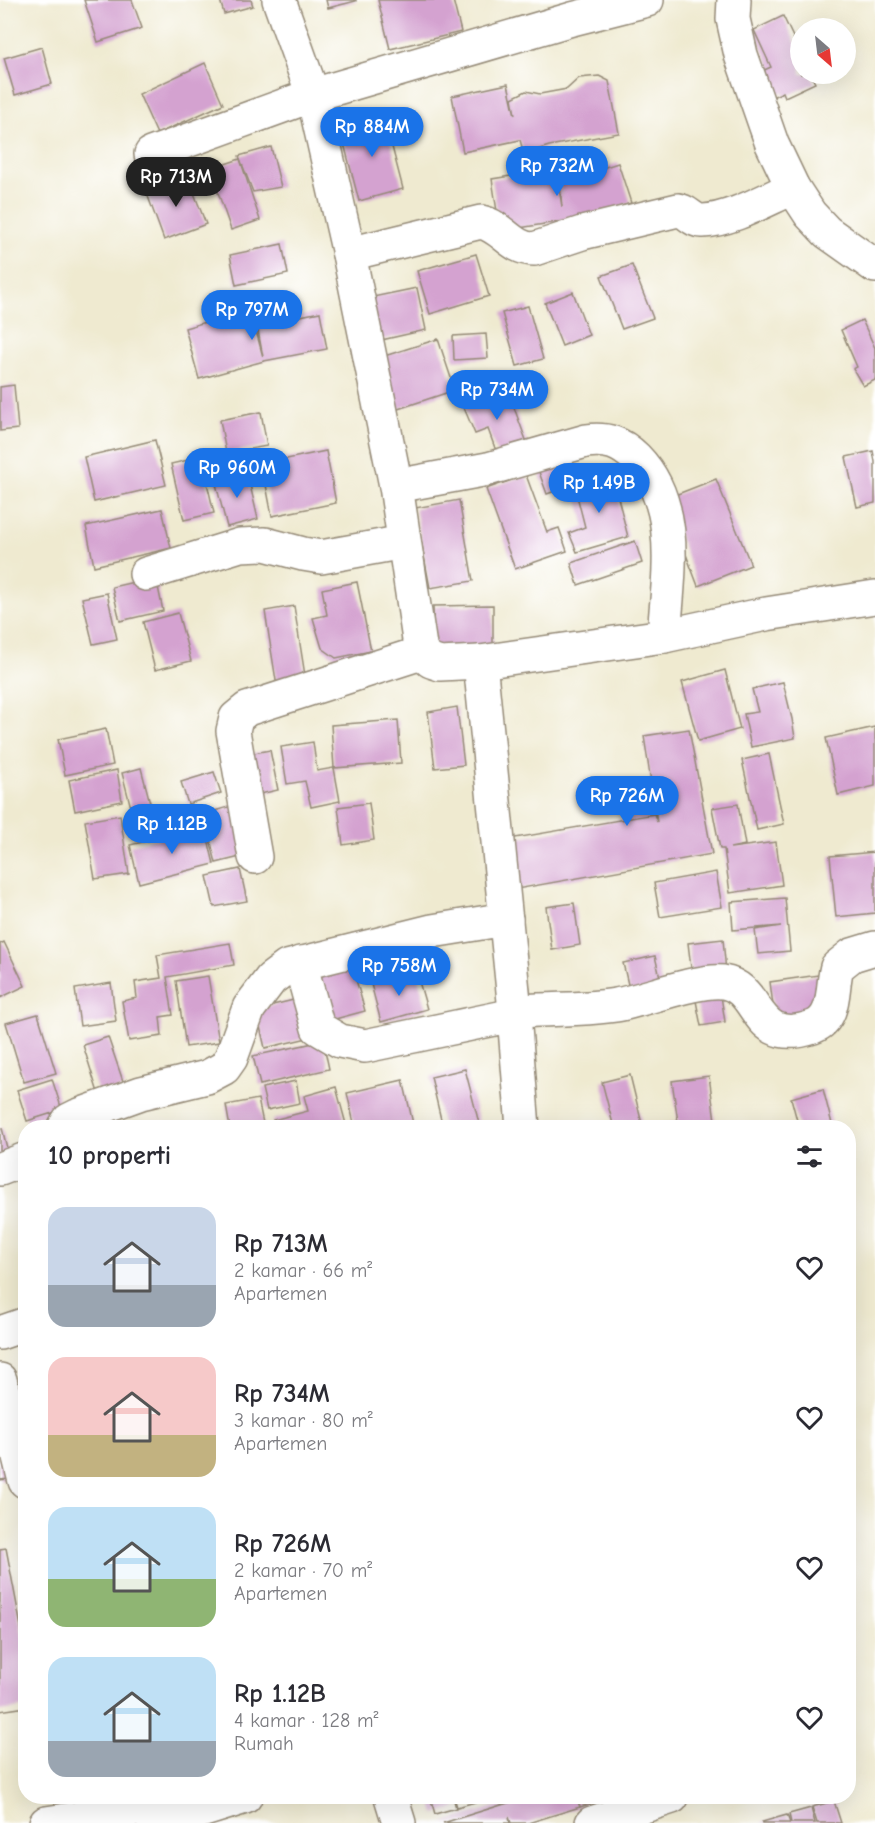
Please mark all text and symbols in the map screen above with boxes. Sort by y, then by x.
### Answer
north arrow [790,18,856,84]
map controls [790,18,856,84]
pin: Rp 884M [317,107,427,158]
text: Rp 884M [334,115,410,138]
pin: Rp 732M [502,146,612,197]
text: Rp 732M [520,154,594,177]
pin: Rp 713M [121,157,231,208]
text: Rp 713M [140,165,212,188]
pin: Rp 797M [197,290,307,341]
text: Rp 797M [215,298,289,321]
pin: Rp 734M [442,370,552,421]
text: Rp 734M [460,378,534,401]
pin: Rp 960M [182,448,292,499]
text: Rp 960M [198,456,276,479]
pin: Rp 1.49B [537,463,661,514]
text: Rp 1.49B [563,471,635,494]
pin: Rp 726M [572,776,682,827]
text: Rp 726M [590,784,664,807]
pin: Rp 1.12B [110,804,234,855]
text: Rp 1.12B [137,812,207,835]
pin: Rp 758M [344,946,454,997]
text: Rp 758M [361,954,437,977]
icon: filters [793,1140,826,1173]
text: 10 properti [48,1141,171,1171]
text: Rp 713M [234,1229,328,1259]
icon: home [96,1231,168,1303]
icon: heart [793,1251,826,1284]
text: 2 kamar · 66 m² [234,1259,372,1282]
text: Apartemen [234,1282,327,1305]
text: Rp 734M [234,1379,330,1409]
icon: home [96,1381,168,1453]
icon: heart [793,1401,826,1434]
text: 3 kamar · 80 m² [234,1409,373,1432]
text: Apartemen [234,1432,327,1455]
text: Rp 726M [234,1529,331,1559]
icon: home [96,1531,168,1603]
icon: heart [793,1551,826,1584]
text: 2 kamar · 70 m² [234,1559,372,1582]
text: Apartemen [234,1582,327,1605]
text: Rp 1.12B [234,1679,326,1709]
icon: home [96,1681,168,1753]
icon: heart [793,1701,826,1734]
text: 4 kamar · 128 m² [234,1709,379,1732]
text: Rumah [234,1732,294,1755]

